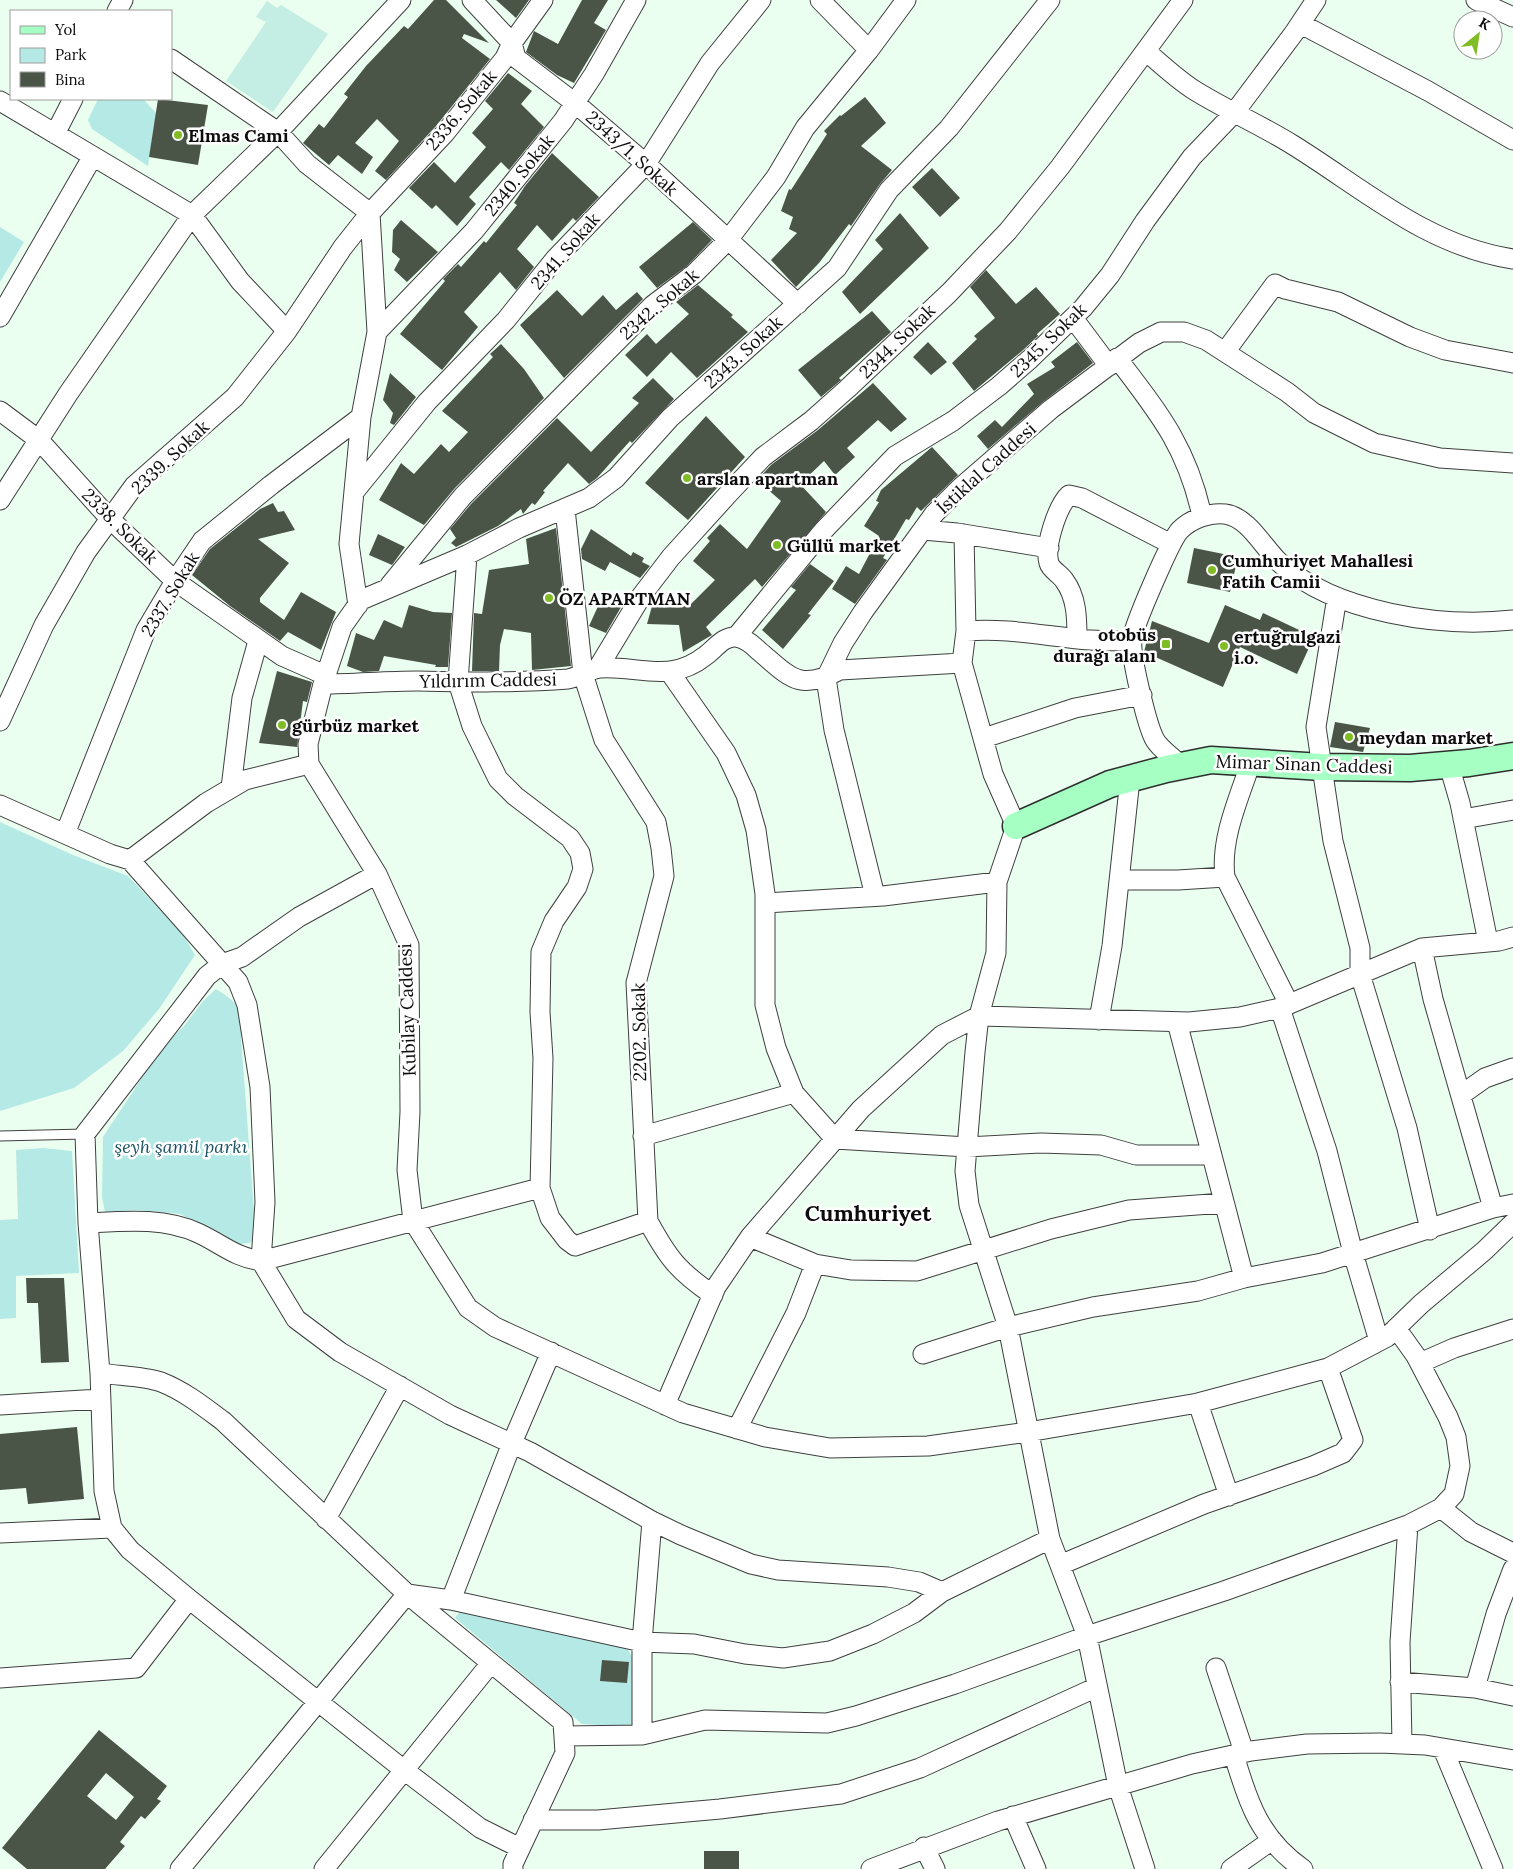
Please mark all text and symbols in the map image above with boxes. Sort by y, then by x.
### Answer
legend [10,10,172,100]
north arrow [1453,10,1503,60]
text: K [1476,13,1493,34]
text: Yol [54,20,76,39]
text: Park [55,45,86,64]
street label: 2336. Sokak [421,65,502,155]
text: Bina [55,70,86,89]
street label: 2343/1. Sokak [581,106,683,201]
place label: Elmas Cami [188,124,289,147]
marker: Elmas Cami [172,129,184,141]
street label: 2340. Sokak [479,129,559,221]
street label: 2341. Sokak [525,208,605,294]
street label: 2342. Sokak [615,263,704,345]
street label: 2345. Sokak [1005,298,1091,382]
street label: 2344. Sokak [854,299,940,383]
street label: 2343. Sokak [699,311,787,393]
street label: 2339. Sokak [126,415,214,499]
street label: İstiklal Caddesi [931,417,1041,519]
place label: arslan apartman [697,467,839,490]
marker: arslan apartman [681,472,693,484]
street label: 2338. Sokak [77,483,163,569]
place label: Güllü market [787,534,901,557]
marker: Güllü market [771,539,783,551]
street label: 2337. Sokak [136,547,205,641]
place label: Cumhuriyet Mahallesi Fatih Camii [1222,549,1413,593]
marker: Cumhuriyet Mahallesi Fatih Camii [1206,564,1218,576]
place label: ÖZ APARTMAN [559,587,691,610]
marker: ÖZ APARTMAN [543,592,555,604]
place label: otobüs durağı alanı [1053,623,1156,667]
place label: ertuğrulgazi i.o. [1234,625,1341,669]
marker: otobüs durağı alanı [1160,638,1172,650]
marker: ertuğrulgazi i.o. [1218,640,1230,652]
street label: Yıldırım Caddesi [418,667,557,693]
place label: gürbüz market [292,714,419,737]
marker: gürbüz market [276,719,288,731]
place label: meydan market [1359,726,1494,749]
marker: meydan market [1343,731,1355,743]
street label: Mimar Sinan Caddesi [1215,749,1393,779]
street label: Kubilay Caddesi [393,943,421,1077]
street label: 2202. Sokak [627,982,651,1081]
park label: şeyh şamil parkı [114,1135,248,1158]
district label: Cumhuriyet [805,1199,932,1227]

